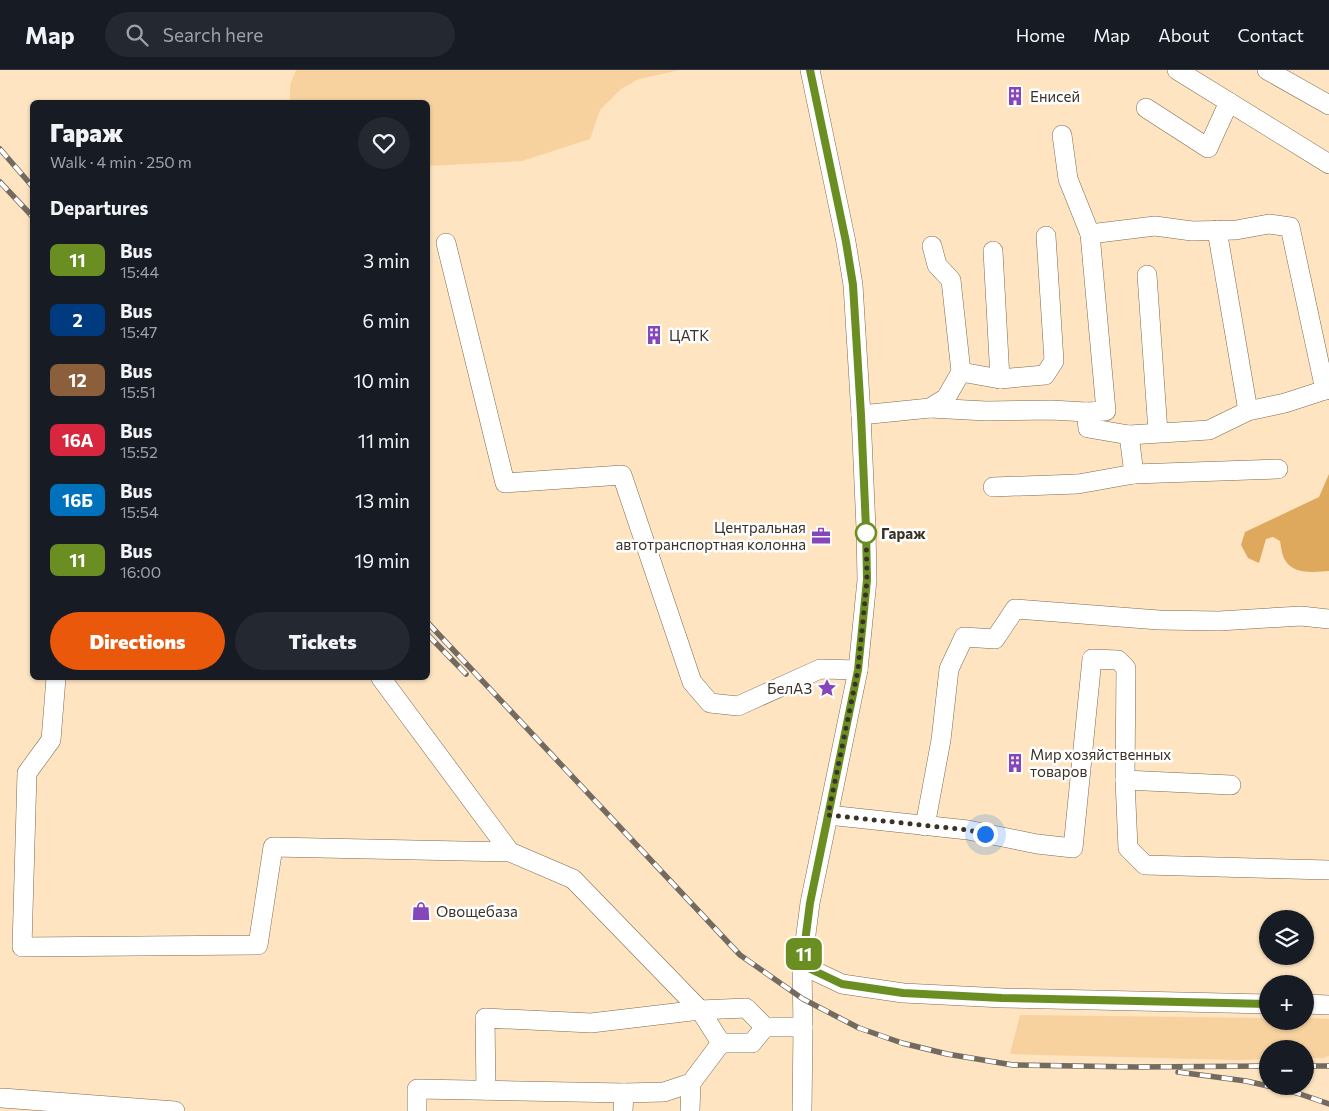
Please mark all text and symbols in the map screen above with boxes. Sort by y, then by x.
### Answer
search box [105,12,455,57]
text: Map [25,20,75,49]
icon: search [123,21,151,49]
text: Search here [163,23,263,46]
text: Home [1016,24,1065,46]
text: Map [1093,24,1130,46]
text: About [1158,24,1210,46]
text: Contact [1238,24,1304,46]
building icon: Енисей [1004,85,1026,107]
place label: Енисей [1030,87,1080,105]
button: heart [358,117,410,169]
text: Гараж [50,118,123,147]
text: Walk · 4 min · 250 m [50,152,192,171]
text: Departures [50,196,148,219]
text: Bus [120,239,152,262]
text: 11 [69,249,86,271]
text: 3 min [363,249,410,272]
text: 15:44 [120,262,159,281]
text: Bus [120,299,152,322]
text: 2 [72,309,83,331]
text: 6 min [362,309,410,332]
text: 15:47 [120,322,158,341]
building icon: ЦАТК [643,324,665,346]
place label: ЦАТК [669,326,709,344]
text: Bus [120,359,152,382]
text: 12 [68,369,87,391]
text: 10 min [353,369,410,392]
text: 15:51 [120,382,156,401]
text: Bus [120,419,152,442]
text: 16А [62,429,93,451]
text: 11 min [358,429,410,452]
text: 15:52 [120,442,158,461]
text: Bus [120,479,152,502]
text: 16Б [62,489,93,511]
text: 13 min [355,489,410,512]
text: 15:54 [120,502,159,521]
place label: Центральная автотранспортная колонна [616,518,806,553]
marker: Гараж [855,522,877,544]
place label: Гараж [881,524,926,542]
office icon: Центральная автотранспортная колонна [810,525,832,547]
text: Bus [120,539,152,562]
text: 11 [69,549,86,571]
text: 19 min [354,549,410,572]
text: 16:00 [120,562,161,581]
button: Directions [50,612,225,670]
button: Tickets [235,612,410,670]
place icon: БелАЗ [816,677,838,699]
place label: БелАЗ [767,679,812,697]
place label: Мир хозяйственных товаров [1030,745,1171,780]
building icon: Мир хозяйственных товаров [1004,752,1026,774]
your location [973,822,998,847]
shop icon: Овощебаза [410,900,432,922]
place label: Овощебаза [436,902,518,920]
map controls [1259,910,1314,1095]
button: layers [1259,910,1314,965]
line badge: 11 [782,938,826,970]
text: 11 [796,943,812,965]
button: + [1259,975,1314,1030]
button: − [1259,1040,1314,1095]

